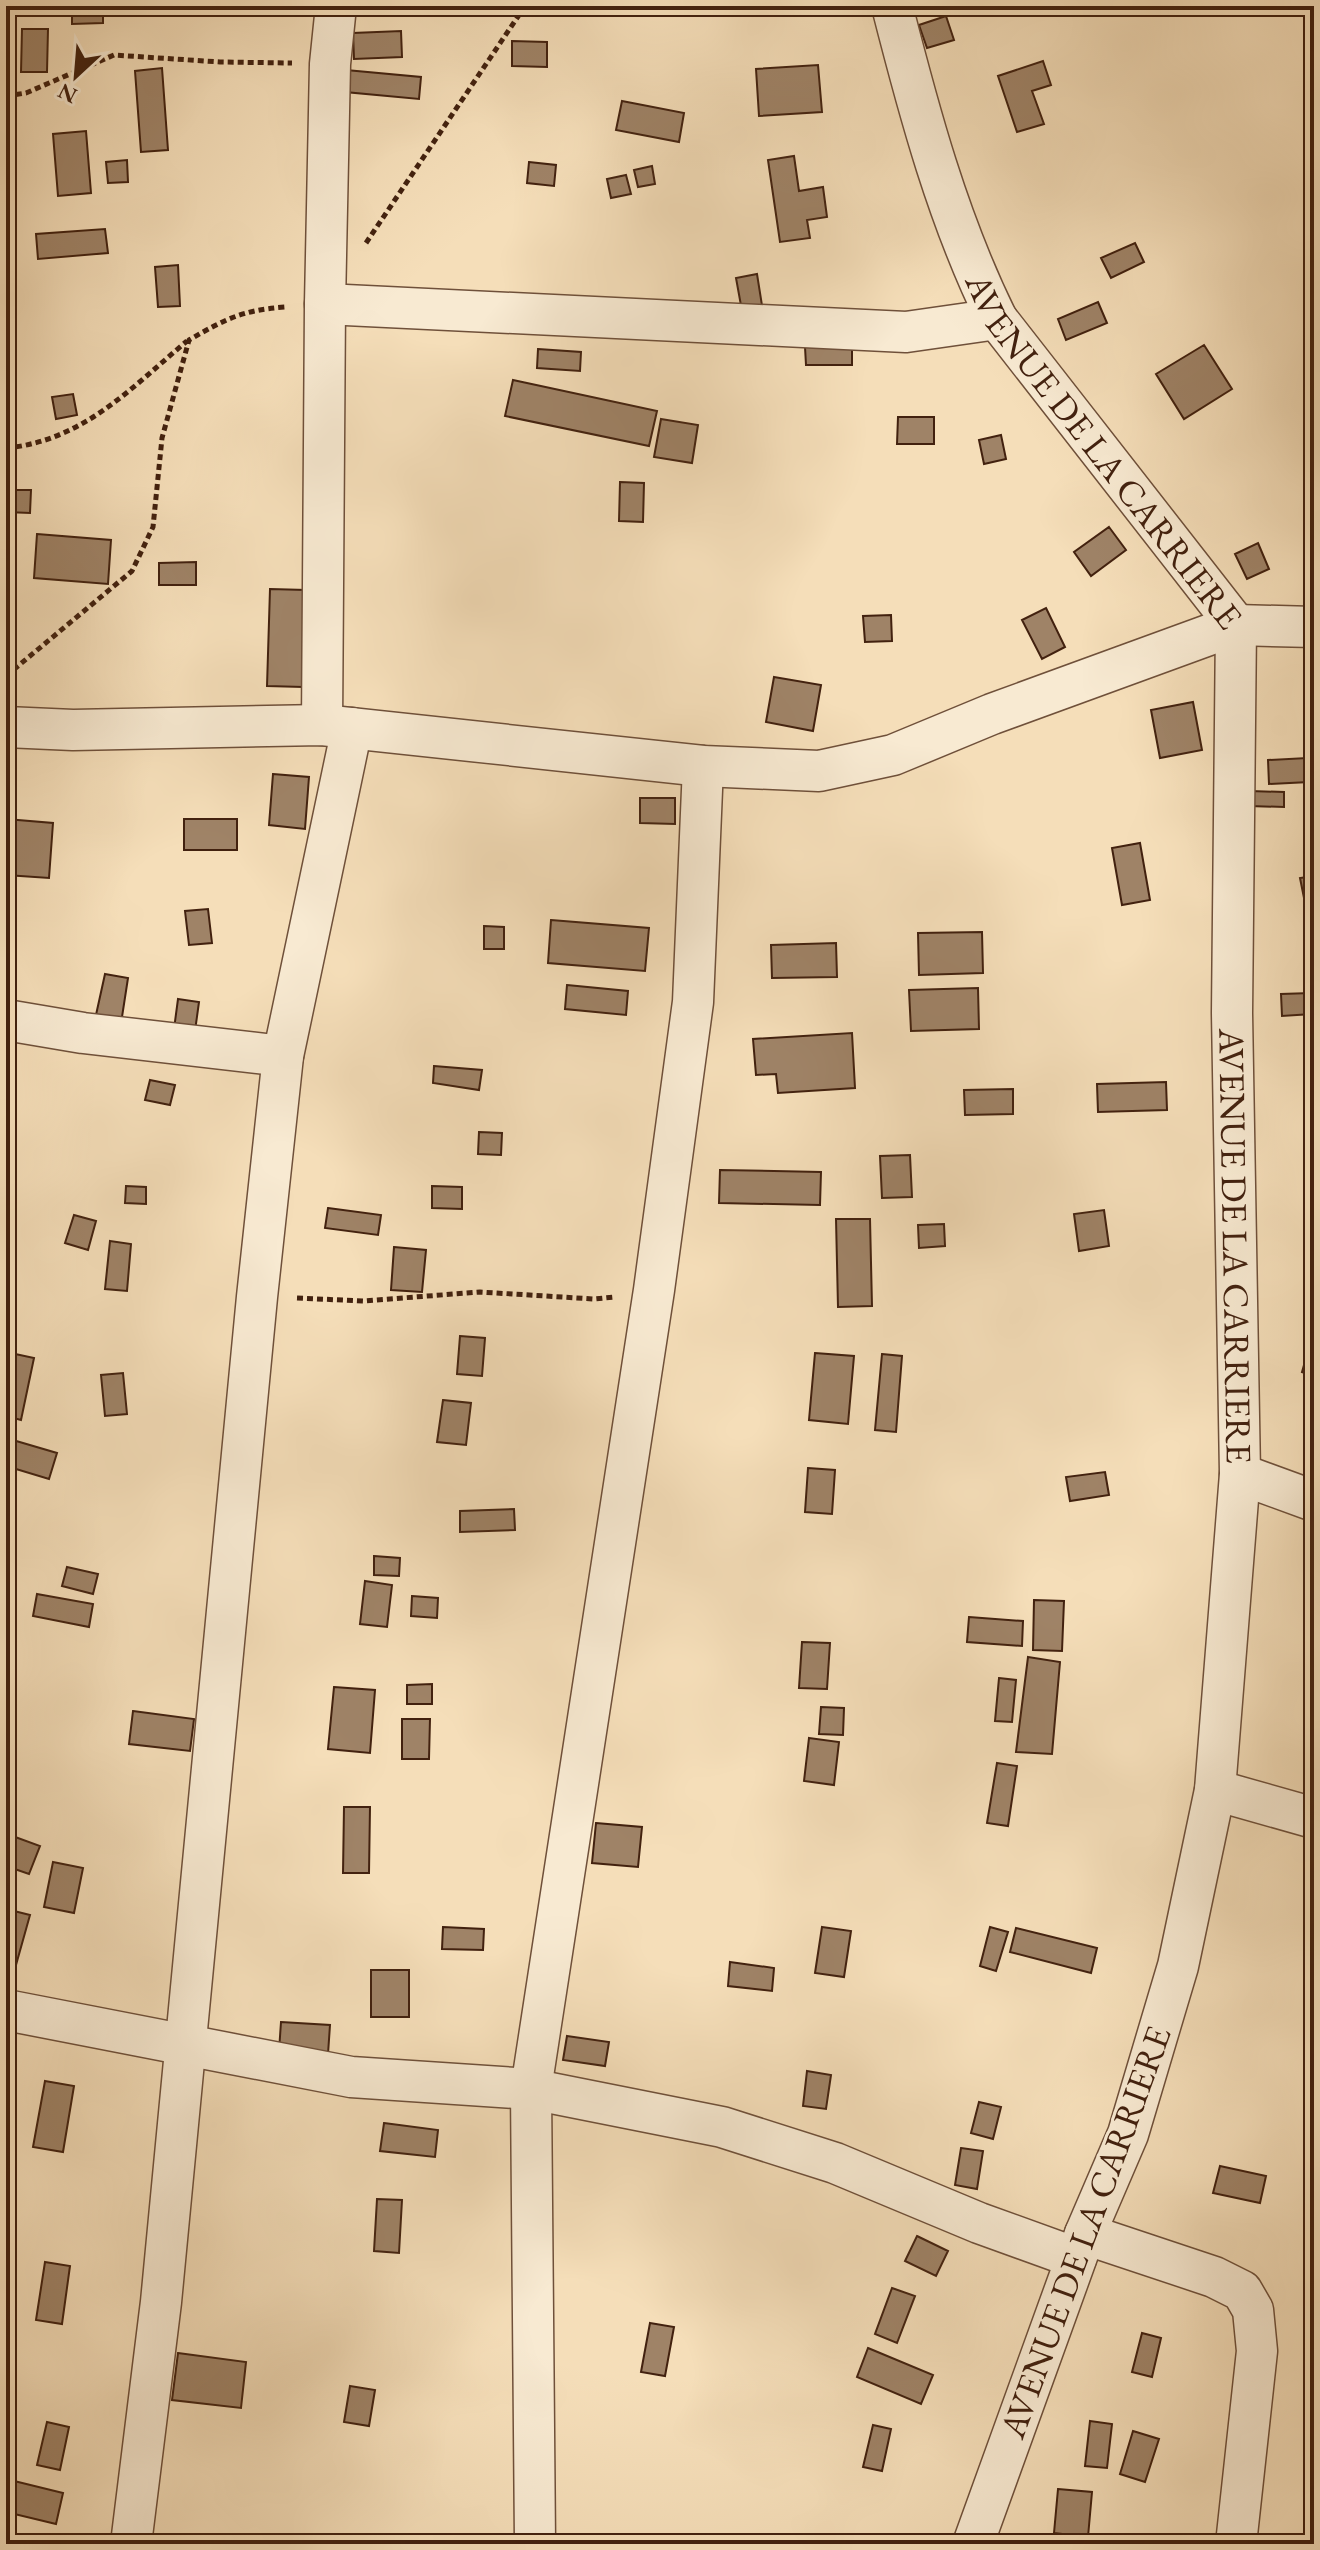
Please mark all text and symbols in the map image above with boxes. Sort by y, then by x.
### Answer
north arrow [36,36,116,116]
text: N [53,77,82,110]
street label: AVENUE DE LA CARRIERE [955,265,1254,638]
street label: AVENUE DE LA CARRIERE [1209,1027,1263,1464]
street label: AVENUE DE LA CARRIERE [988,2020,1181,2445]

